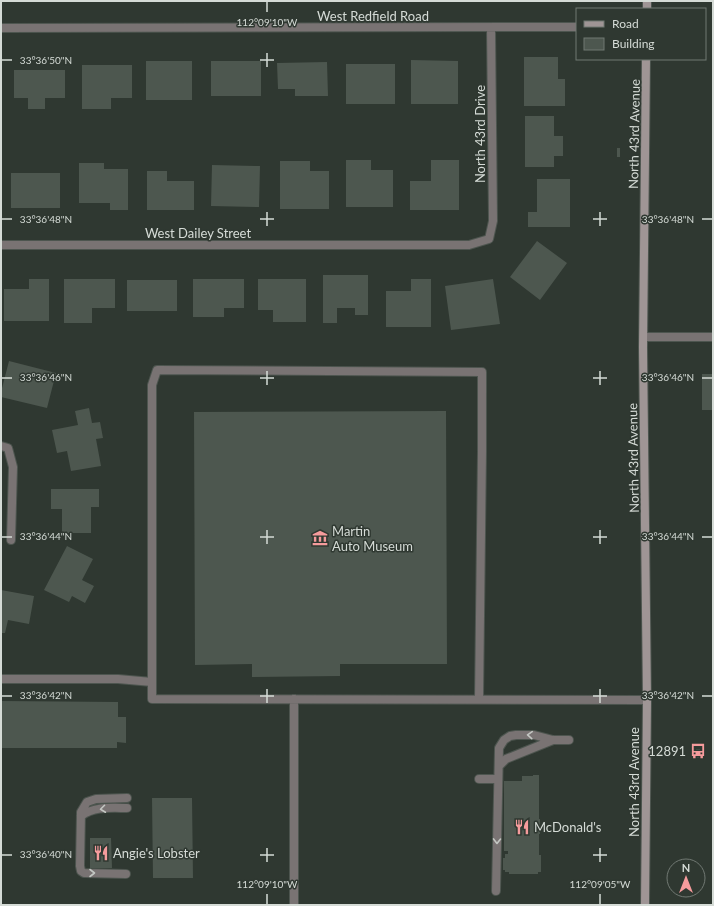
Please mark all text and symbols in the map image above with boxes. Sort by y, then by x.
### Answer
street label: West Redfield Road [317,8,429,24]
legend [576,8,706,60]
text: 112°09'10"W [237,16,298,28]
text: Road [612,16,639,31]
text: Building [612,36,655,51]
text: 33°36'50"N [20,54,72,66]
street label: North 43rd Avenue [625,79,643,189]
street label: North 43rd Drive [472,85,488,183]
text: 33°36'48"N [20,213,72,225]
text: 33°36'48"N [642,213,694,225]
street label: West Dailey Street [145,225,251,241]
text: 33°36'46"N [20,371,72,383]
text: 33°36'46"N [642,371,694,383]
street label: North 43rd Avenue [624,403,642,513]
place label: Martin Auto Museum [332,523,413,554]
museum icon: Martin Auto Museum [311,529,329,547]
text: 33°36'44"N [20,530,72,542]
text: 33°36'44"N [642,530,694,542]
text: 33°36'42"N [20,689,72,701]
text: 33°36'42"N [642,689,694,701]
street label: North 43rd Avenue [626,727,642,837]
one-way arrow [527,731,533,739]
bus stop icon: 12891 [689,742,707,760]
place label: 12891 [648,743,686,759]
one-way arrow [100,804,106,813]
restaurant icon: McDonald's [513,818,531,836]
place label: McDonald's [534,819,602,835]
one-way arrow [493,838,501,844]
restaurant icon: Angie's Lobster [92,844,110,862]
place label: Angie's Lobster [113,845,200,861]
text: 33°36'40"N [20,848,72,860]
north arrow [666,858,706,898]
text: N [682,861,690,874]
one-way arrow [89,869,95,877]
text: 112°09'10"W [237,878,298,890]
text: 112°09'05"W [570,878,631,890]

